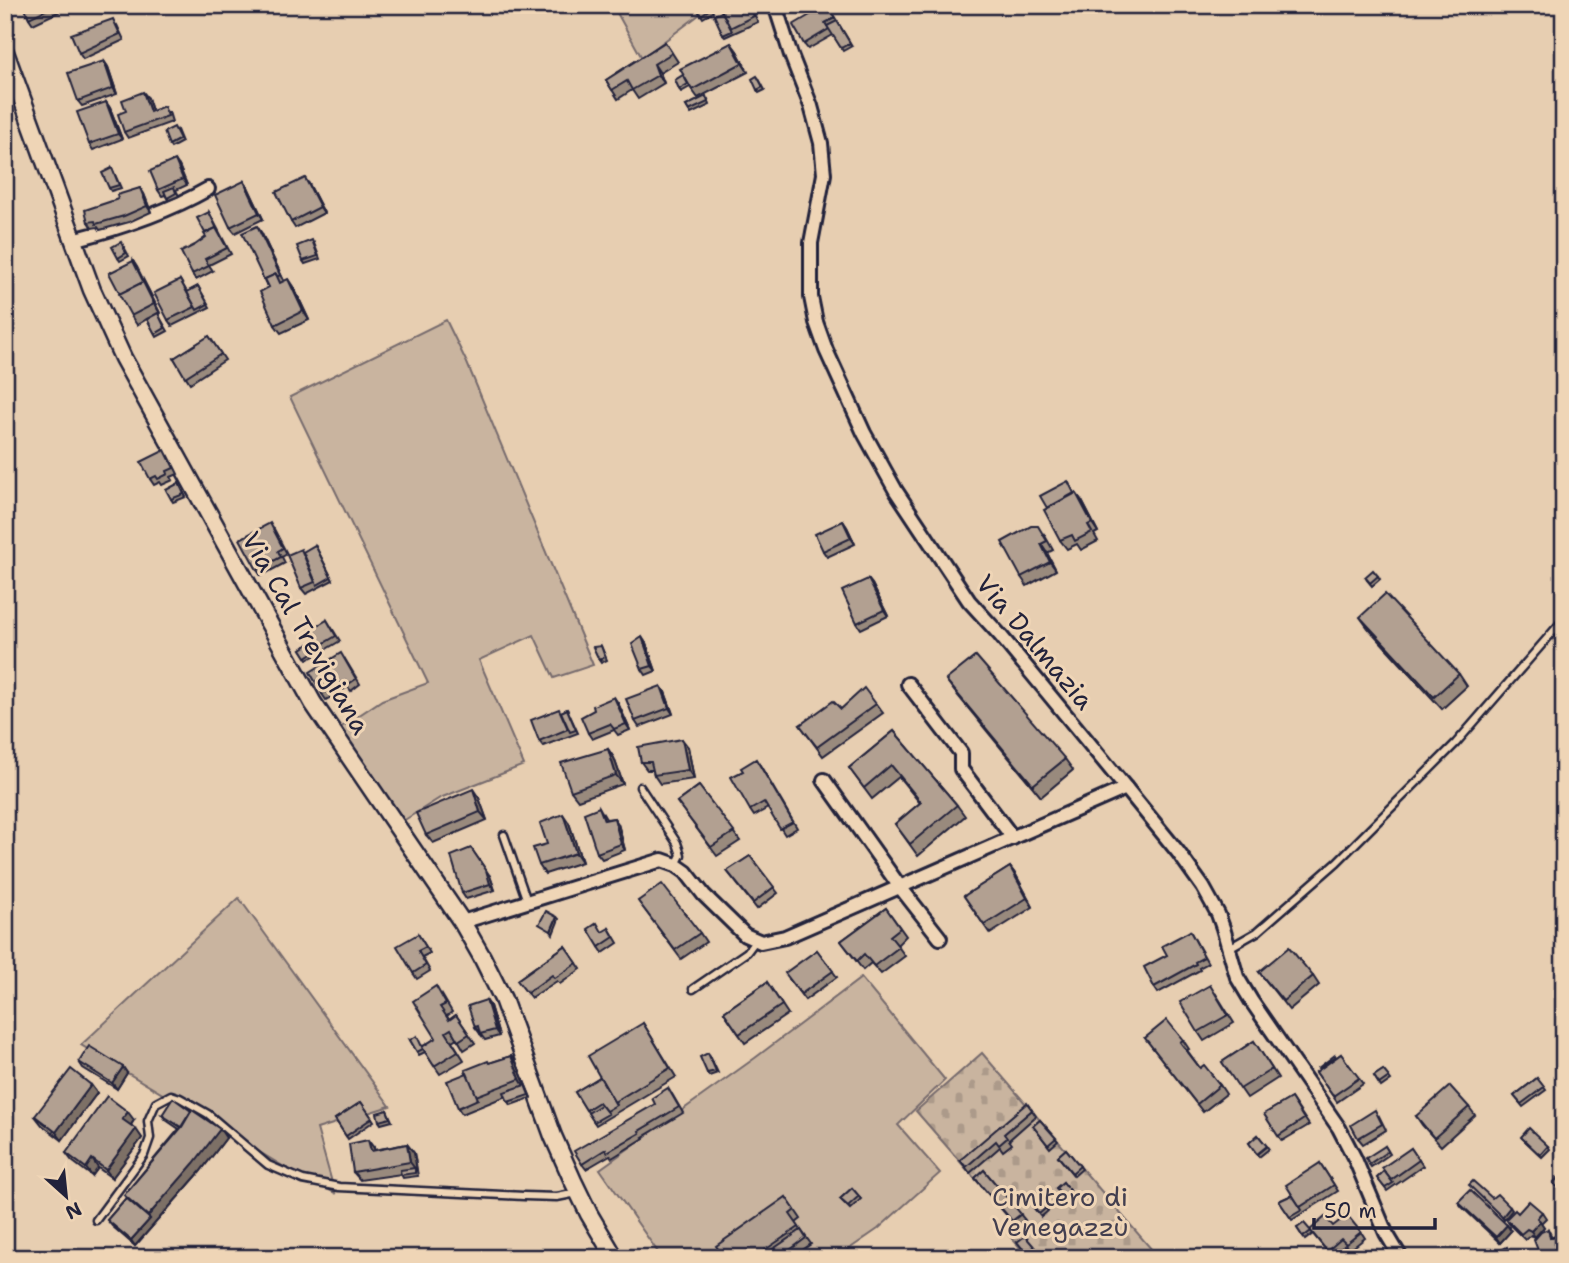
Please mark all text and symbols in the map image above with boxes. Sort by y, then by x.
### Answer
street label: Via Cal Trevigiana [234,525,379,740]
street label: Via Dalmazia [968,567,1102,717]
north arrow [32,1162,102,1232]
park label: Cimitero di Venegazzù [992,1179,1128,1244]
scale bar [1314,1186,1434,1230]
text: N [61,1196,86,1225]
text: 50 m [1324,1197,1377,1225]

